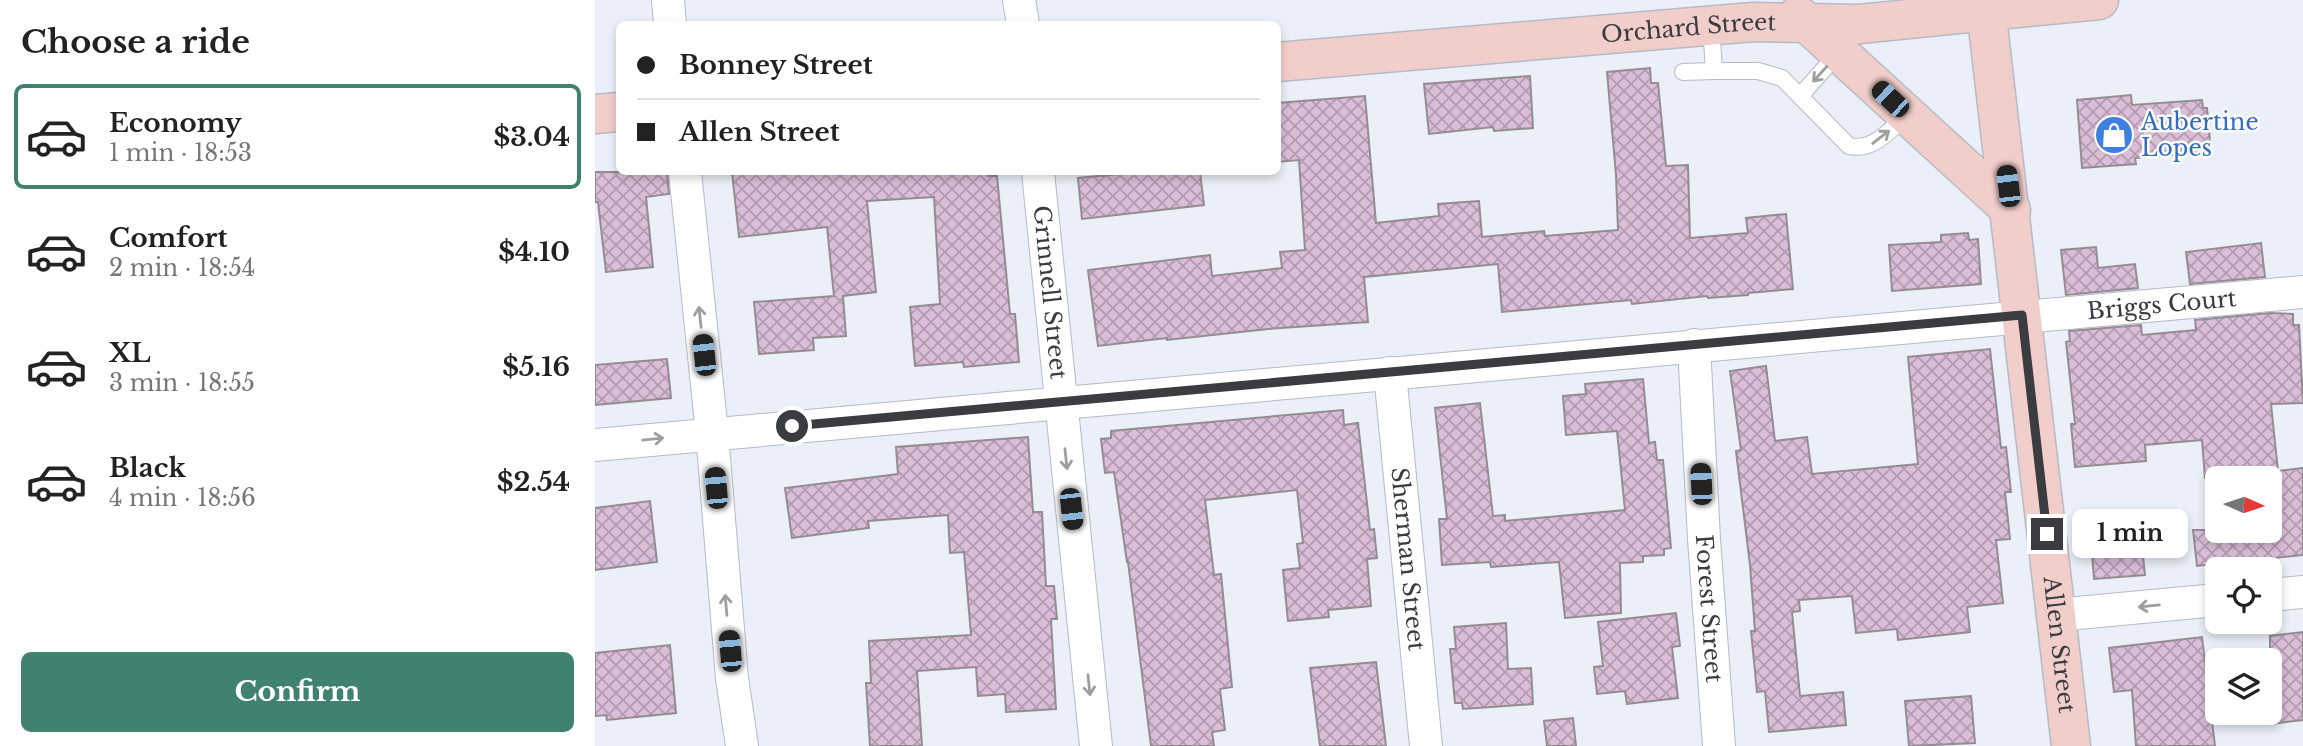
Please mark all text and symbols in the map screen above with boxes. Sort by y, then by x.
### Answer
street label: Orchard Street [1600,8,1777,49]
text: Choose a ride [21,22,250,62]
text: Bonney Street [679,49,873,81]
one-way arrow [1812,64,1828,82]
car [1868,77,1913,121]
icon: car [25,105,88,168]
text: Economy [109,107,242,139]
place label: Aubertine Lopes [2140,108,2259,162]
shop icon: Aubertine Lopes [2093,114,2135,156]
text: Allen Street [679,116,840,148]
text: $3.04 [494,121,570,153]
one-way arrow [1871,130,1889,145]
text: 1 min · 18:53 [109,139,252,167]
car [1996,164,2021,208]
street label: Grinnell Street [1027,204,1073,381]
icon: car [25,220,88,283]
text: Comfort [109,222,227,254]
text: $4.10 [498,236,570,268]
text: 2 min · 18:54 [109,254,255,282]
street label: Briggs Court [2086,284,2238,325]
one-way arrow [693,306,706,328]
car [692,333,717,377]
icon: car [25,335,88,398]
text: XL [109,337,151,369]
text: $5.16 [502,351,570,383]
text: 3 min · 18:55 [109,369,255,397]
route start [776,410,808,442]
one-way arrow [642,432,664,445]
one-way arrow [1059,447,1072,470]
icon: car [25,450,88,513]
text: Black [109,452,186,484]
car [1690,462,1713,506]
text: $2.54 [497,466,570,498]
car [704,466,729,510]
street label: Sherman Street [1385,466,1431,652]
north arrow [2205,466,2282,542]
map controls [2205,466,2282,725]
text: 4 min · 18:56 [109,484,256,512]
car [1059,487,1084,531]
callout: 1 min [2071,510,2187,558]
route end [2031,518,2063,550]
text: 1 min [2097,519,2163,547]
street label: Forest Street [1690,534,1728,684]
button: locate [2205,557,2282,634]
street label: Allen Street [2037,574,2081,715]
one-way arrow [719,594,732,617]
one-way arrow [2139,600,2161,613]
car [718,629,743,673]
button: layers [2205,648,2282,725]
button: Confirm [21,652,574,732]
one-way arrow [1083,673,1096,696]

